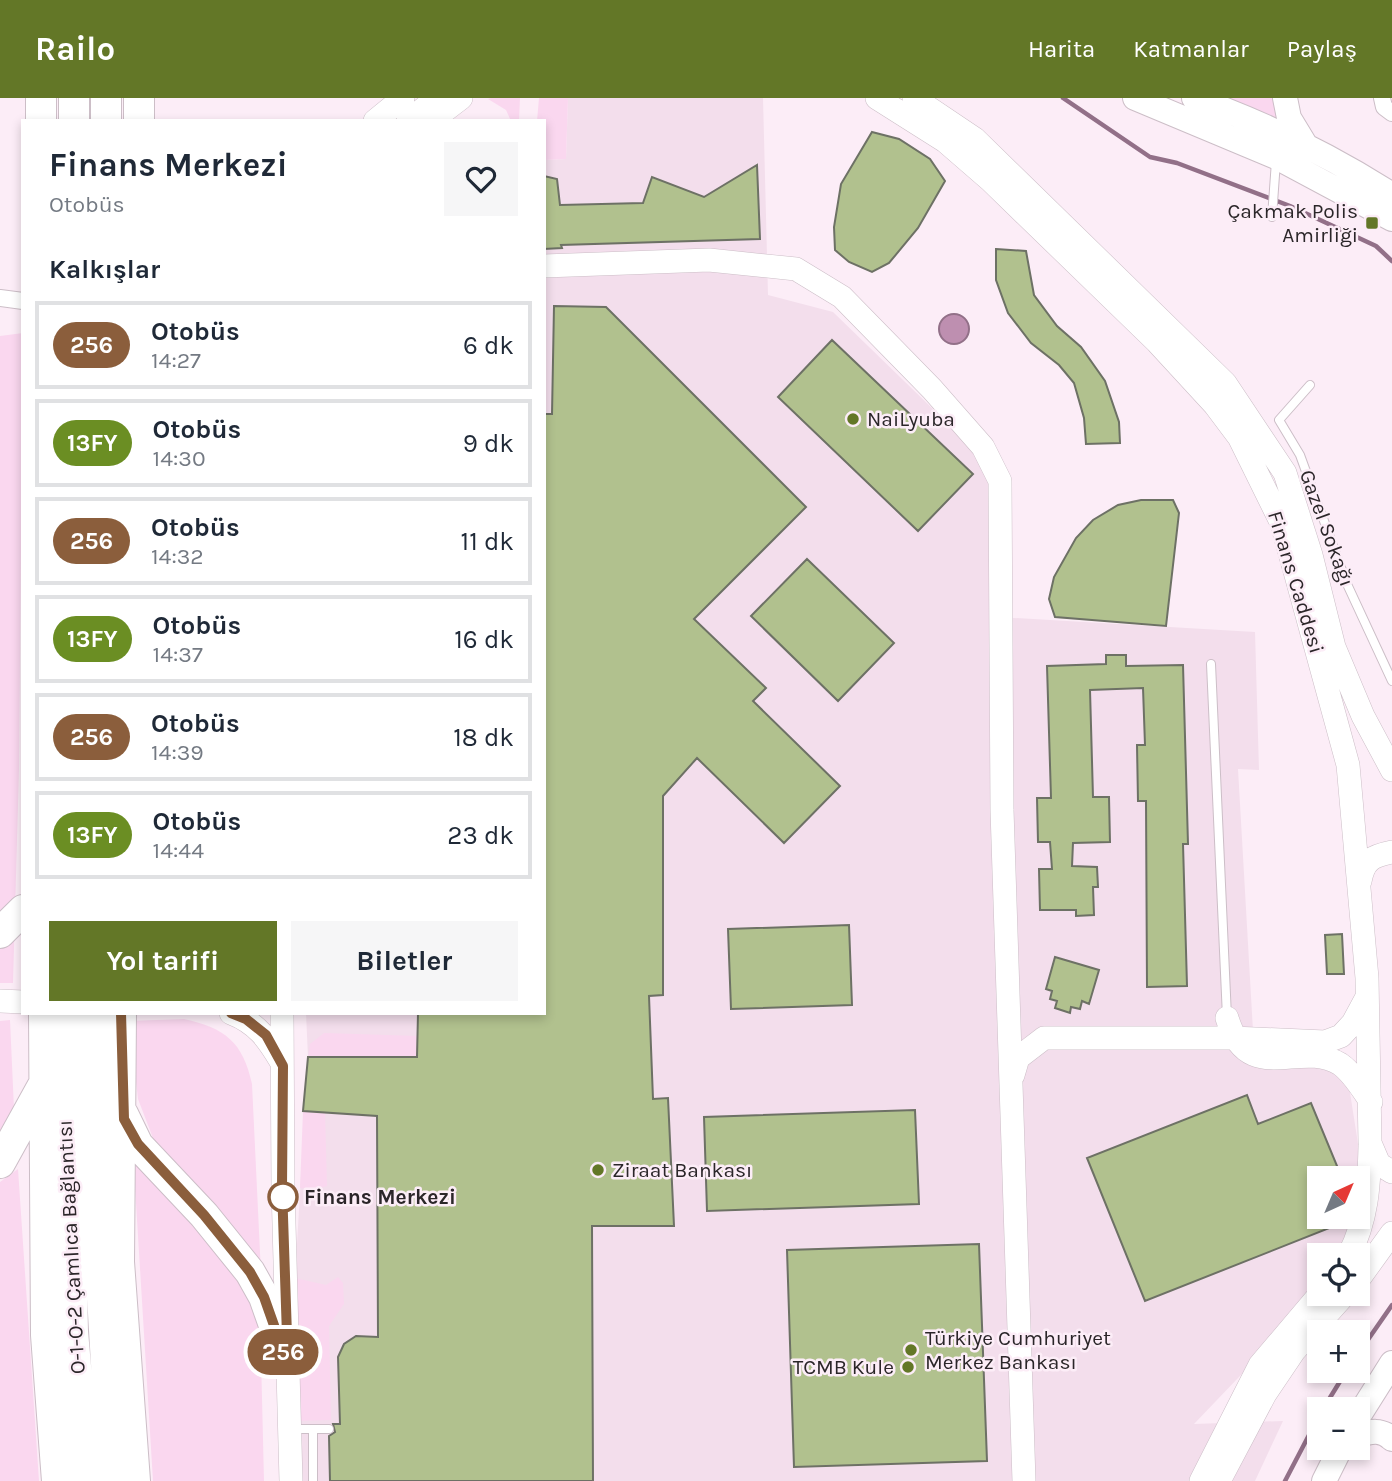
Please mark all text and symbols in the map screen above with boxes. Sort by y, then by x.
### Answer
text: Railo [35,30,115,68]
text: Harita [1028,35,1095,63]
text: Katmanlar [1133,35,1249,63]
text: Paylaş [1287,35,1357,63]
button: heart [444,142,518,216]
text: Finans Merkezi [49,146,288,184]
text: Otobüs [49,191,125,218]
place label: Çakmak Polis Amirliği [1227,199,1358,247]
marker: Çakmak Polis Amirliği [1364,215,1380,231]
text: Kalkışlar [49,254,160,285]
text: Otobüs [151,316,240,347]
text: 6 dk [463,330,514,361]
text: 256 [70,331,113,359]
text: 14:27 [151,347,201,374]
place label: NaiLyuba [867,407,955,431]
marker: NaiLyuba [845,411,861,427]
text: Otobüs [153,414,241,445]
text: 9 dk [463,428,514,459]
text: 13FY [67,429,118,457]
text: 14:30 [153,445,206,472]
street label: Gazel Sokağı [1295,466,1359,590]
street label: Finans Caddesi [1263,508,1329,656]
text: Otobüs [151,512,240,543]
text: 11 dk [461,526,514,557]
text: 256 [70,527,113,555]
text: 14:32 [151,543,204,570]
text: Otobüs [153,610,241,641]
text: 16 dk [454,624,514,655]
text: 13FY [67,625,118,653]
text: 14:37 [153,641,203,668]
text: Otobüs [151,708,240,739]
text: 18 dk [453,722,514,753]
text: 256 [70,723,113,751]
text: 14:39 [151,739,204,766]
text: Otobüs [153,806,241,837]
text: 23 dk [447,820,514,851]
text: 13FY [67,821,118,849]
text: 14:44 [153,837,204,864]
button: Yol tarifi [49,921,277,1001]
button: Biletler [291,921,518,1001]
street label: O-1-O-2 Çamlıca Bağlantısı [52,1119,90,1375]
place label: Ziraat Bankası [612,1158,752,1182]
marker: Ziraat Bankası [590,1162,606,1178]
north arrow [1307,1166,1370,1228]
map controls [1307,1166,1370,1460]
marker: Finans Merkezi [268,1182,298,1212]
place label: Finans Merkezi [304,1185,456,1209]
button: locate [1307,1243,1370,1306]
button: + [1307,1320,1370,1383]
place label: Türkiye Cumhuriyet Merkez Bankası [925,1326,1111,1374]
line badge: 256 [243,1329,323,1375]
text: 256 [261,1338,305,1366]
marker: Türkiye Cumhuriyet Merkez Bankası [903,1342,919,1358]
place label: TCMB Kule [793,1355,894,1379]
marker: TCMB Kule [900,1359,916,1375]
button: − [1307,1397,1370,1460]

